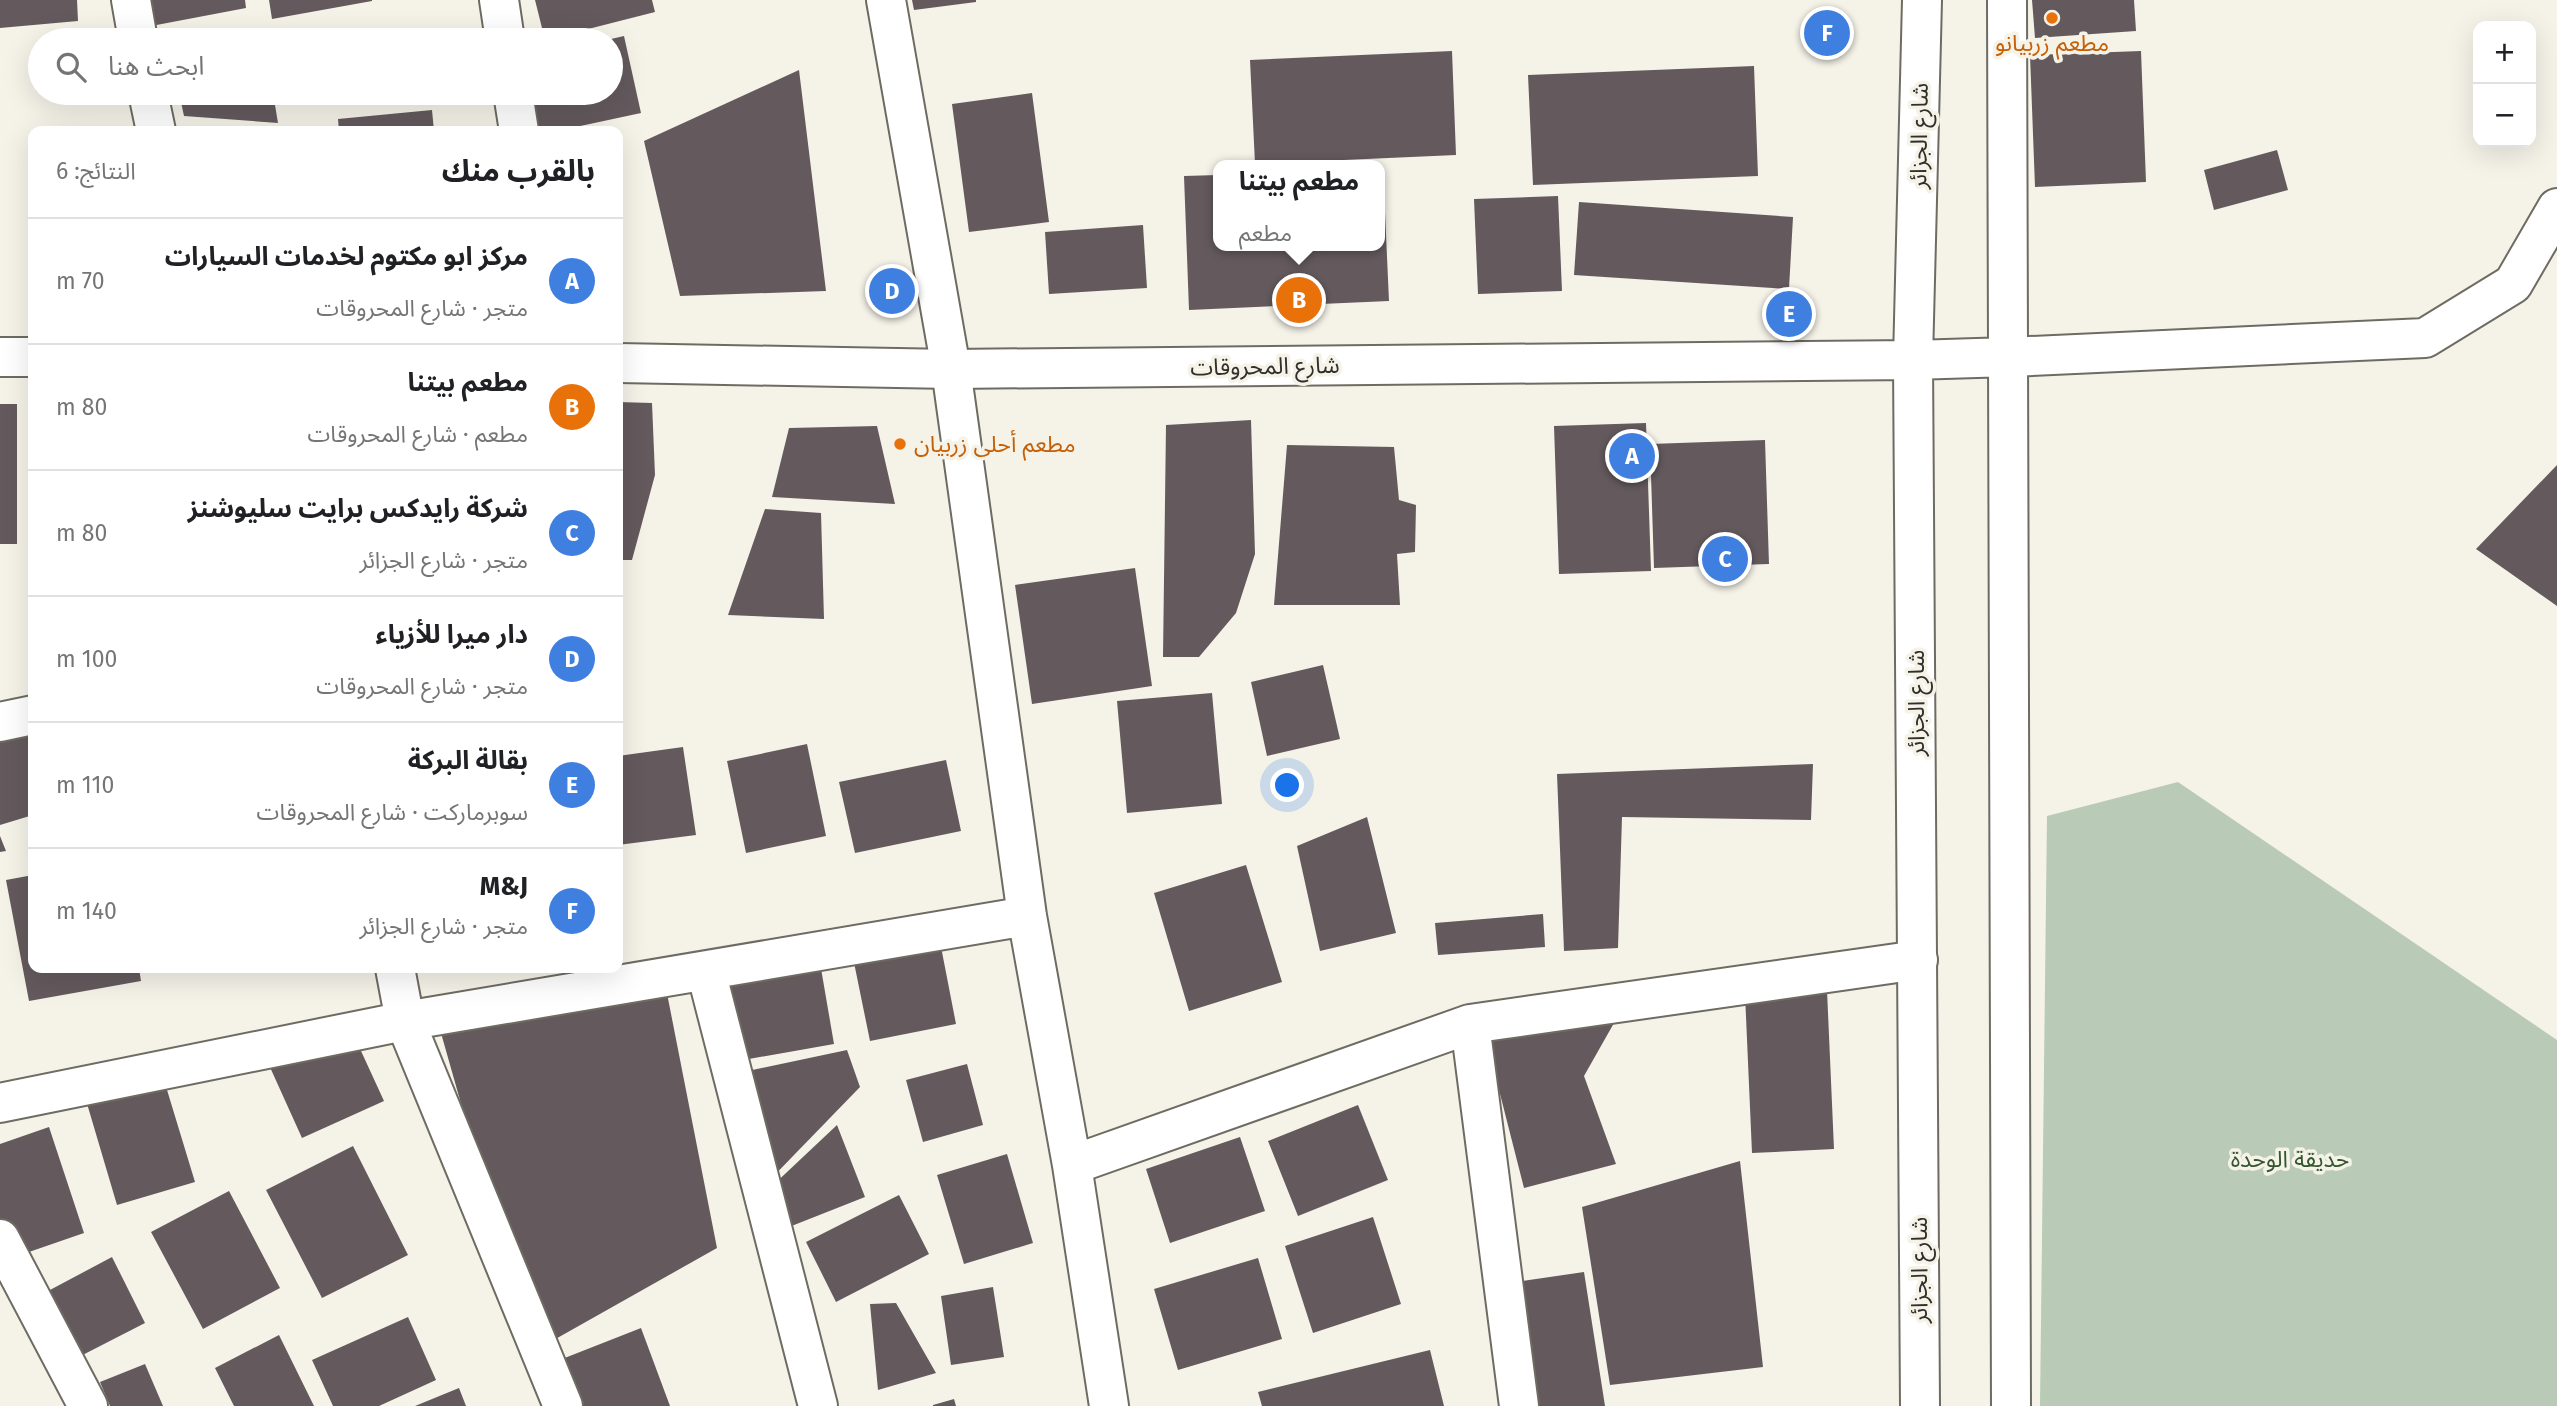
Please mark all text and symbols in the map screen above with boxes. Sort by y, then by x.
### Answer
pin: F [1804,7,1850,59]
marker: مطعم زربيانو [2044,10,2060,26]
map controls [2473,21,2536,147]
button: + [2473,21,2536,84]
search box [28,28,623,105]
place label: مطعم زربيانو [1995,29,2109,60]
icon: search [52,48,90,86]
text: ابحث هنا [108,51,204,82]
street label: شارع الجزائر [1904,83,1937,190]
button: − [2473,84,2536,147]
text: بالقرب منك [442,153,595,189]
text: النتائج: 6 [56,157,136,185]
popup [1213,160,1385,251]
text: مطعم بيتنا [1239,166,1359,197]
text: مطعم [1239,219,1292,247]
text: مركز ابو مكتوم لخدمات السيارات [165,241,528,272]
pin: D [869,265,915,317]
text: 70 m [56,267,105,295]
text: A [565,267,579,295]
pin: B [1276,274,1322,326]
pin: E [1766,288,1812,340]
text: متجر · شارع المحروقات [316,294,528,322]
street label: شارع المحروقات [1190,351,1340,384]
text: مطعم بيتنا [408,367,528,398]
text: 80 m [56,393,107,421]
text: B [565,393,579,421]
text: مطعم · شارع المحروقات [307,420,528,448]
place label: مطعم أحلى زربيان [914,430,1076,461]
pin: A [1609,430,1655,482]
marker: مطعم أحلى زربيان [892,436,908,452]
text: شركة رايدكس برايت سليوشنز [188,493,528,524]
text: 80 m [56,519,107,547]
text: C [565,519,579,547]
pin: C [1702,533,1748,585]
text: متجر · شارع الجزائر [360,546,528,574]
text: دار ميرا للأزياء [375,619,528,650]
text: 100 m [56,645,117,673]
text: D [565,645,580,673]
street label: شارع الجزائر [1902,650,1933,757]
text: متجر · شارع المحروقات [316,672,528,700]
text: بقالة البركة [408,745,528,776]
your location [1270,768,1304,802]
text: 110 m [56,771,114,799]
text: E [566,771,578,799]
text: سوبرماركت · شارع المحروقات [257,798,528,826]
text: M&J [480,871,528,902]
text: 140 m [56,897,117,925]
text: F [566,897,578,925]
text: متجر · شارع الجزائر [360,912,528,940]
park label: حديقة الوحدة [2231,1145,2349,1173]
street label: شارع الجزائر [1905,1217,1936,1324]

